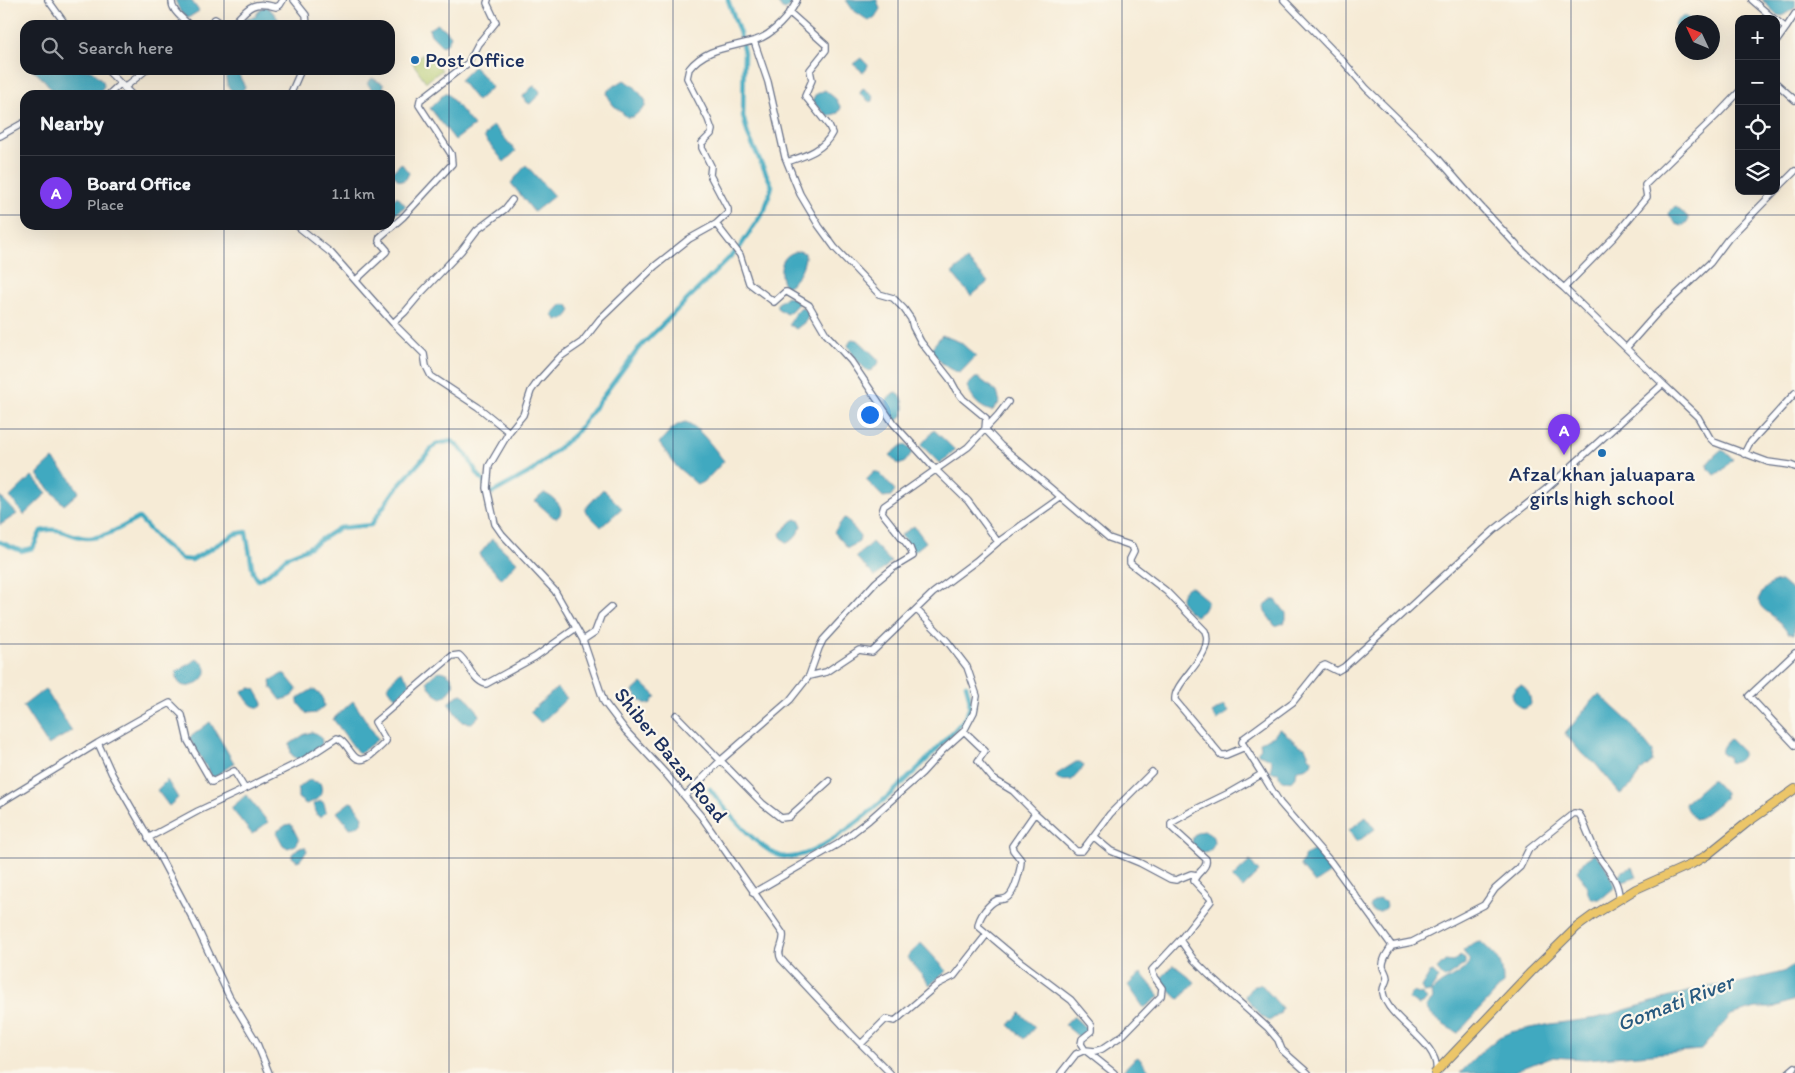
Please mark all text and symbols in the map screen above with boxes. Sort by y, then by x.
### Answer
north arrow [1675,15,1720,60]
map controls [1735,15,1780,195]
button: + [1735,15,1780,60]
search box [20,20,395,75]
icon: search [38,34,66,62]
text: Search here [78,36,173,59]
place label: Post Office [425,47,525,72]
marker: Post Office [409,54,421,66]
button: − [1735,60,1780,105]
button: locate [1735,105,1780,150]
text: Nearby [40,110,104,135]
button: layers [1735,150,1780,195]
text: Board Office [87,172,191,195]
text: A [51,184,61,203]
text: 1.1 km [331,184,375,203]
text: Place [87,195,124,214]
your location [857,402,883,428]
pin: A [1548,414,1580,455]
marker: Afzal khan jaluapara girls high school [1596,447,1608,459]
place label: Afzal khan jaluapara girls high school [1509,461,1695,510]
street label: Shiber Bazar Road [609,682,734,828]
water label: Gomati River [1613,967,1739,1037]

